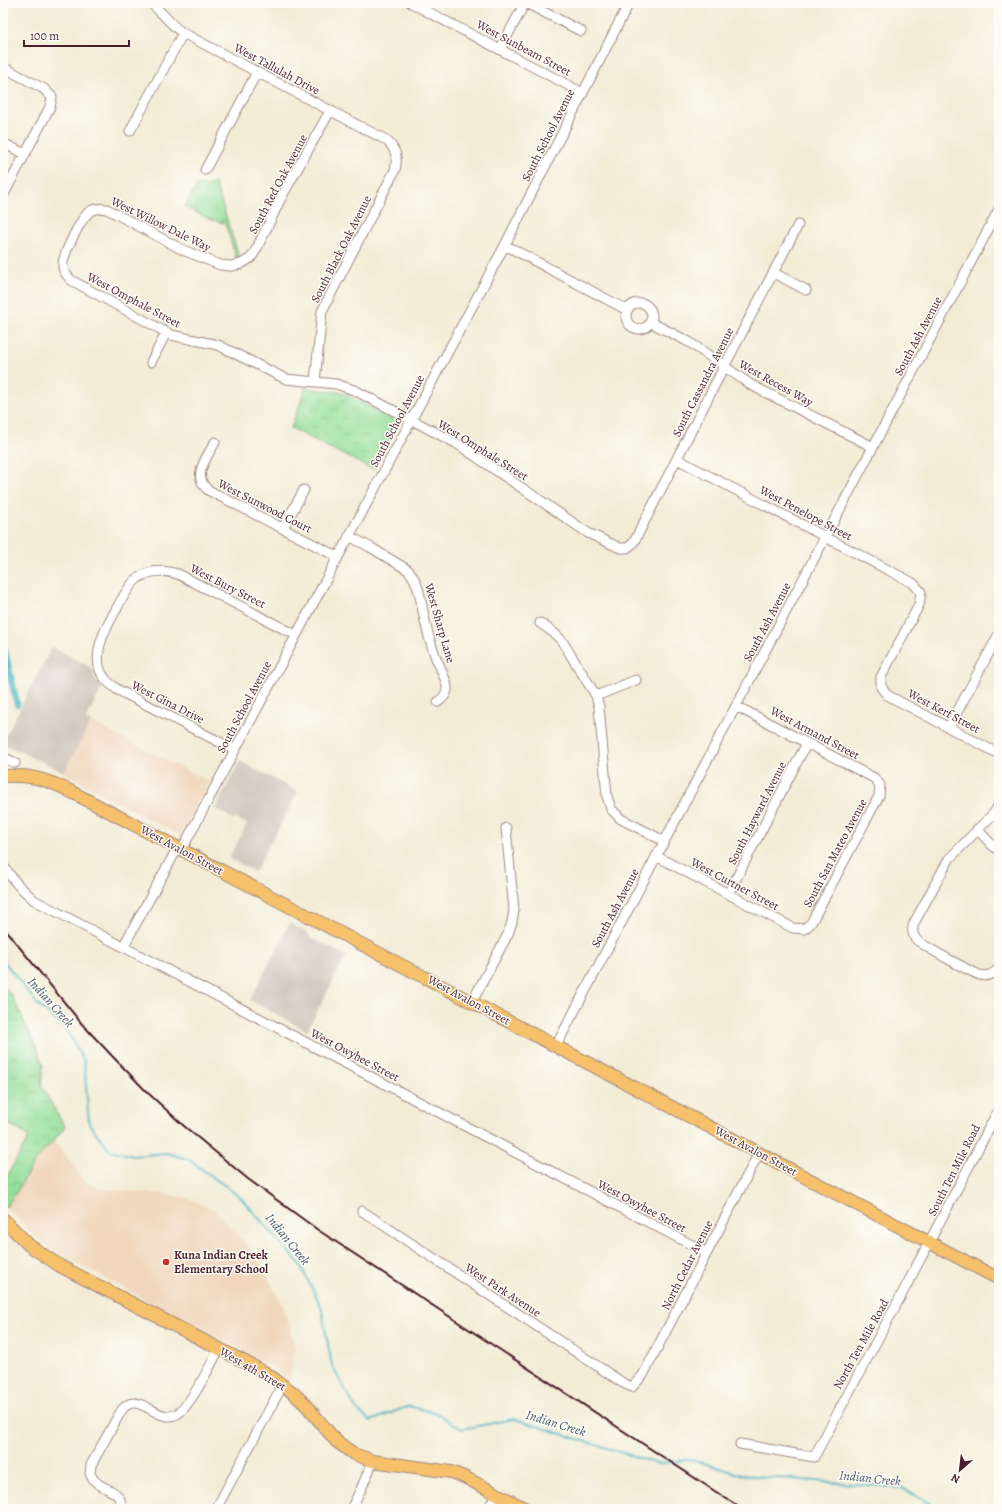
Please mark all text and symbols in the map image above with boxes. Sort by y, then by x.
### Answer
street label: West Sunbeam Street [473,16,574,80]
scale bar [24,22,129,48]
text: 100 m [30,28,59,44]
street label: West Tallulah Drive [230,39,323,98]
street label: South School Avenue [518,86,578,184]
street label: South Red Oak Avenue [245,131,311,237]
street label: West Willow Dale Way [108,192,214,255]
street label: South Black Oak Avenue [307,193,375,305]
street label: West Omphale Street [84,268,184,331]
street label: South Ash Avenue [890,294,946,378]
street label: South Cassandra Avenue [668,325,738,439]
street label: West Recess Way [735,356,816,410]
street label: South School Avenue [366,372,428,470]
street label: West Omphale Street [434,415,531,484]
street label: West Sunwood Court [214,475,315,537]
street label: West Penelope Street [756,481,855,544]
street label: West Bury Street [187,560,268,612]
street label: West Sharp Lane [421,580,459,665]
street label: South Ash Avenue [739,580,795,664]
street label: South School Avenue [213,658,275,756]
street label: West Gina Drive [128,676,207,727]
street label: West Kerf Street [904,685,983,737]
street label: West Armand Street [767,702,862,763]
street label: South Hayward Avenue [724,759,790,867]
street label: South San Mateo Avenue [800,796,870,910]
street label: West Avalon Street [137,821,226,879]
street label: West Curtner Street [687,854,782,914]
street label: South Ash Avenue [587,866,643,950]
street label: West Avalon Street [424,971,513,1029]
water label: Indian Creek [24,973,78,1031]
street label: West Owyhee Street [307,1024,402,1085]
street label: South Ten Mile Road [924,1121,984,1218]
street label: West Avalon Street [711,1122,800,1180]
street label: West Owyhee Street [594,1175,689,1236]
water label: Indian Creek [262,1210,314,1269]
street label: North Cedar Avenue [657,1217,717,1313]
place label: Kuna Indian Creek Elementary School [174,1247,269,1277]
marker: Kuna Indian Creek Elementary School [161,1257,171,1267]
street label: West Park Avenue [461,1259,544,1321]
street label: North Ten Mile Road [830,1295,893,1392]
street label: West 4th Street [216,1343,289,1395]
water label: Indian Creek [524,1406,588,1440]
north arrow [940,1450,980,1490]
water label: Indian Creek [838,1466,902,1490]
text: N [948,1470,963,1487]

